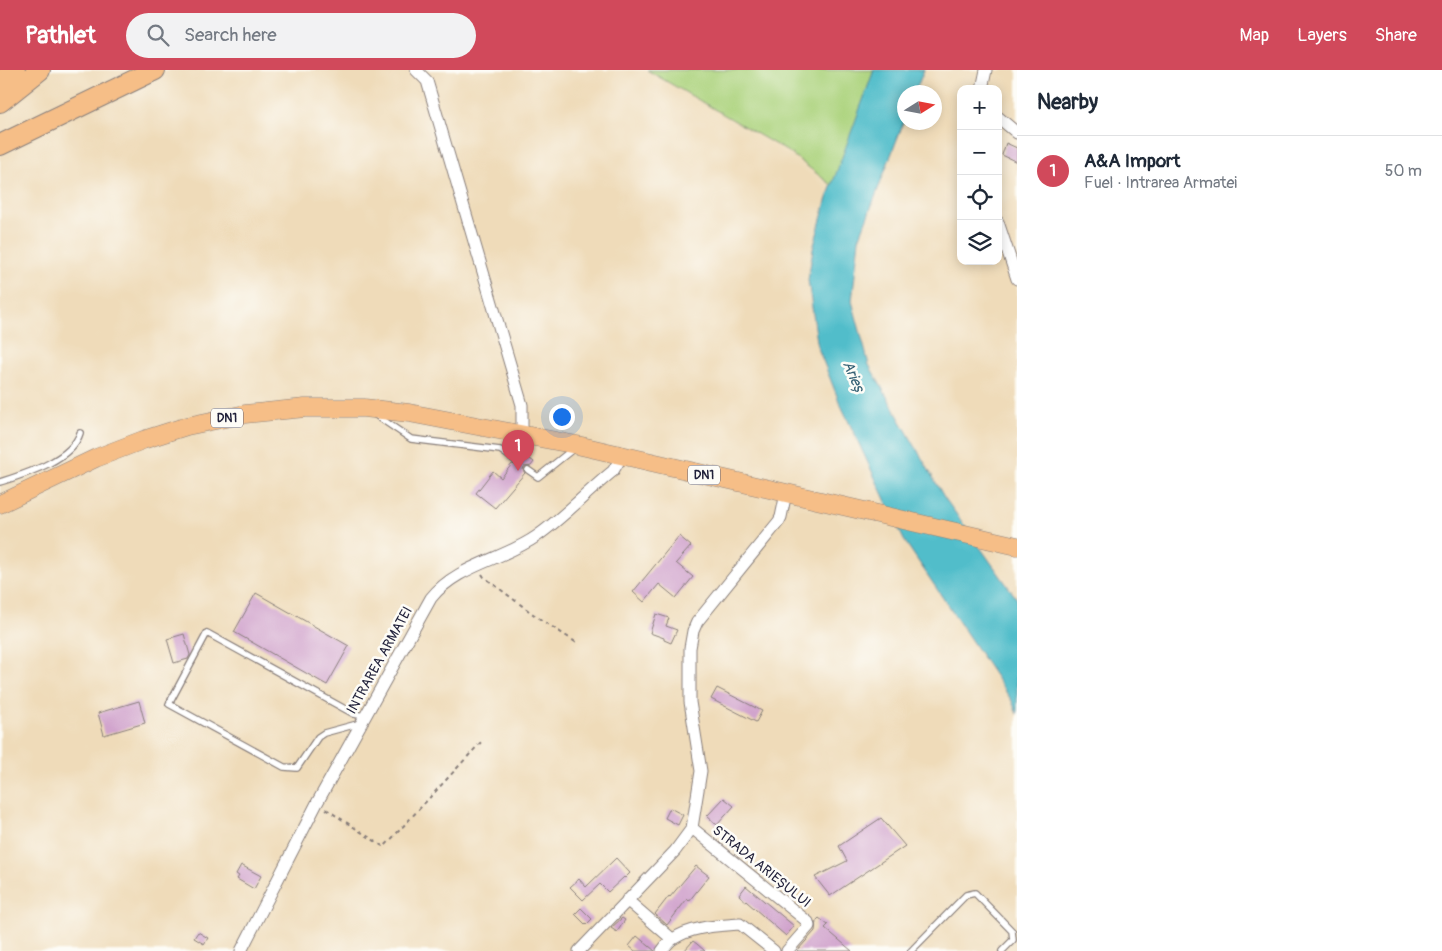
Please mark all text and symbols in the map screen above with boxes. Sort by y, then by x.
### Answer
search box [126,13,476,58]
text: Pathlet [25,21,96,50]
icon: search [144,21,172,49]
text: Search here [184,23,277,47]
text: Map [1240,24,1269,47]
text: Layers [1297,24,1347,47]
text: Share [1375,24,1417,47]
north arrow [897,85,942,130]
map controls [957,85,1002,265]
button: + [957,85,1002,130]
text: Nearby [1037,89,1098,116]
button: − [957,130,1002,175]
text: A&A Import [1084,149,1181,173]
text: 1 [1050,161,1056,181]
text: 50 m [1385,161,1422,181]
text: Fuel · Intrarea Armatei [1084,173,1237,193]
button: locate [957,175,1002,220]
button: layers [957,220,1002,265]
water label: Arieș [838,358,869,397]
your location [549,404,575,430]
road number: DN1 [211,408,243,428]
pin: 1 [502,430,534,471]
road number: DN1 [688,466,720,484]
street label: INTRAREA ARMATEI [343,604,416,717]
street label: STRADA ARIEȘULUI [709,822,814,911]

